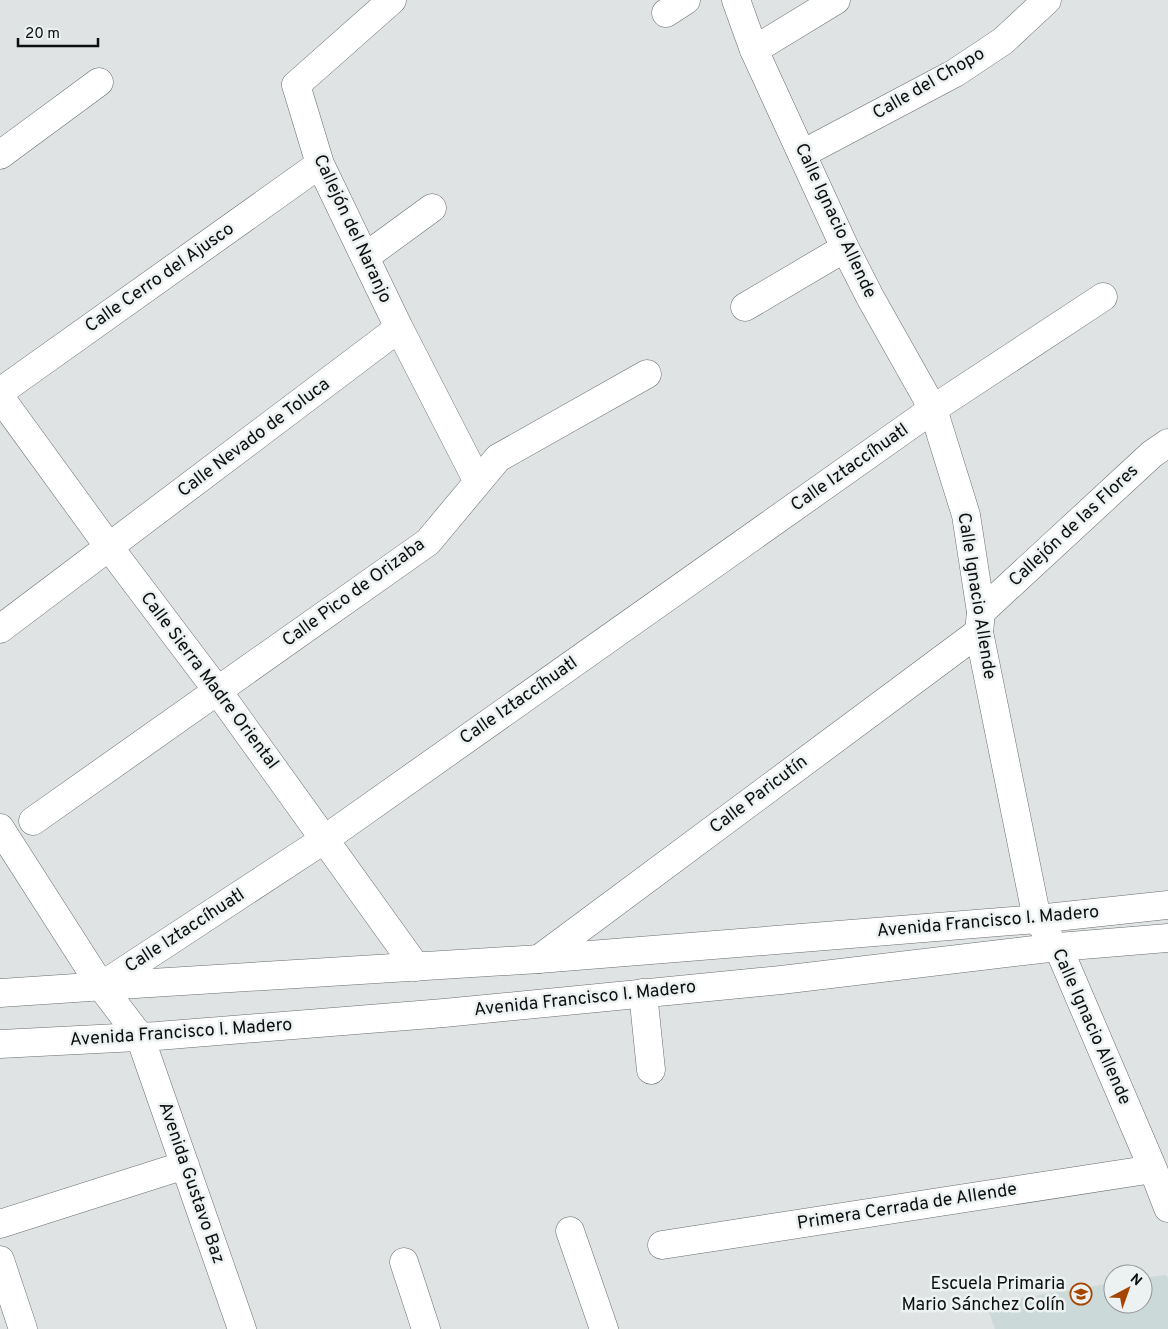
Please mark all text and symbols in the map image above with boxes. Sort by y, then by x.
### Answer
scale bar [18,15,98,47]
text: 20 m [25,25,60,44]
street label: Calle del Chopo [869,43,989,125]
street label: Calle Ignacio Allende [789,140,881,302]
street label: Callejón del Naranjo [307,151,397,307]
street label: Calle Cerro del Ajusco [81,218,239,338]
street label: Calle Nevado de Toluca [173,373,335,503]
street label: Calle Iztaccíhuatl [787,419,913,517]
street label: Callejón de las Flores [1004,460,1144,592]
street label: Calle Ignacio Allende [951,511,1001,681]
street label: Calle Pico de Orizaba [278,533,430,653]
street label: Calle Sierra Madre Oriental [135,588,283,774]
street label: Calle Iztaccíhuatl [456,652,582,750]
street label: Calle Paricutín [705,751,813,839]
street label: Calle Iztaccíhuatl [121,884,249,978]
street label: Avenida Francisco I. Madero [876,901,1100,943]
street label: Calle Ignacio Allende [1046,945,1136,1109]
street label: Avenida Francisco I. Madero [473,976,697,1022]
street label: Avenida Francisco I. Madero [69,1014,293,1052]
street label: Avenida Gustavo Baz [153,1099,229,1267]
street label: Primera Cerrada de Allende [795,1178,1019,1236]
north arrow [1103,1264,1153,1314]
text: N [1126,1271,1145,1290]
place label: Escuela Primaria Mario Sánchez Colín [902,1273,1065,1317]
school or university icon: Escuela Primaria Mario Sánchez Colín [1069,1282,1093,1306]

